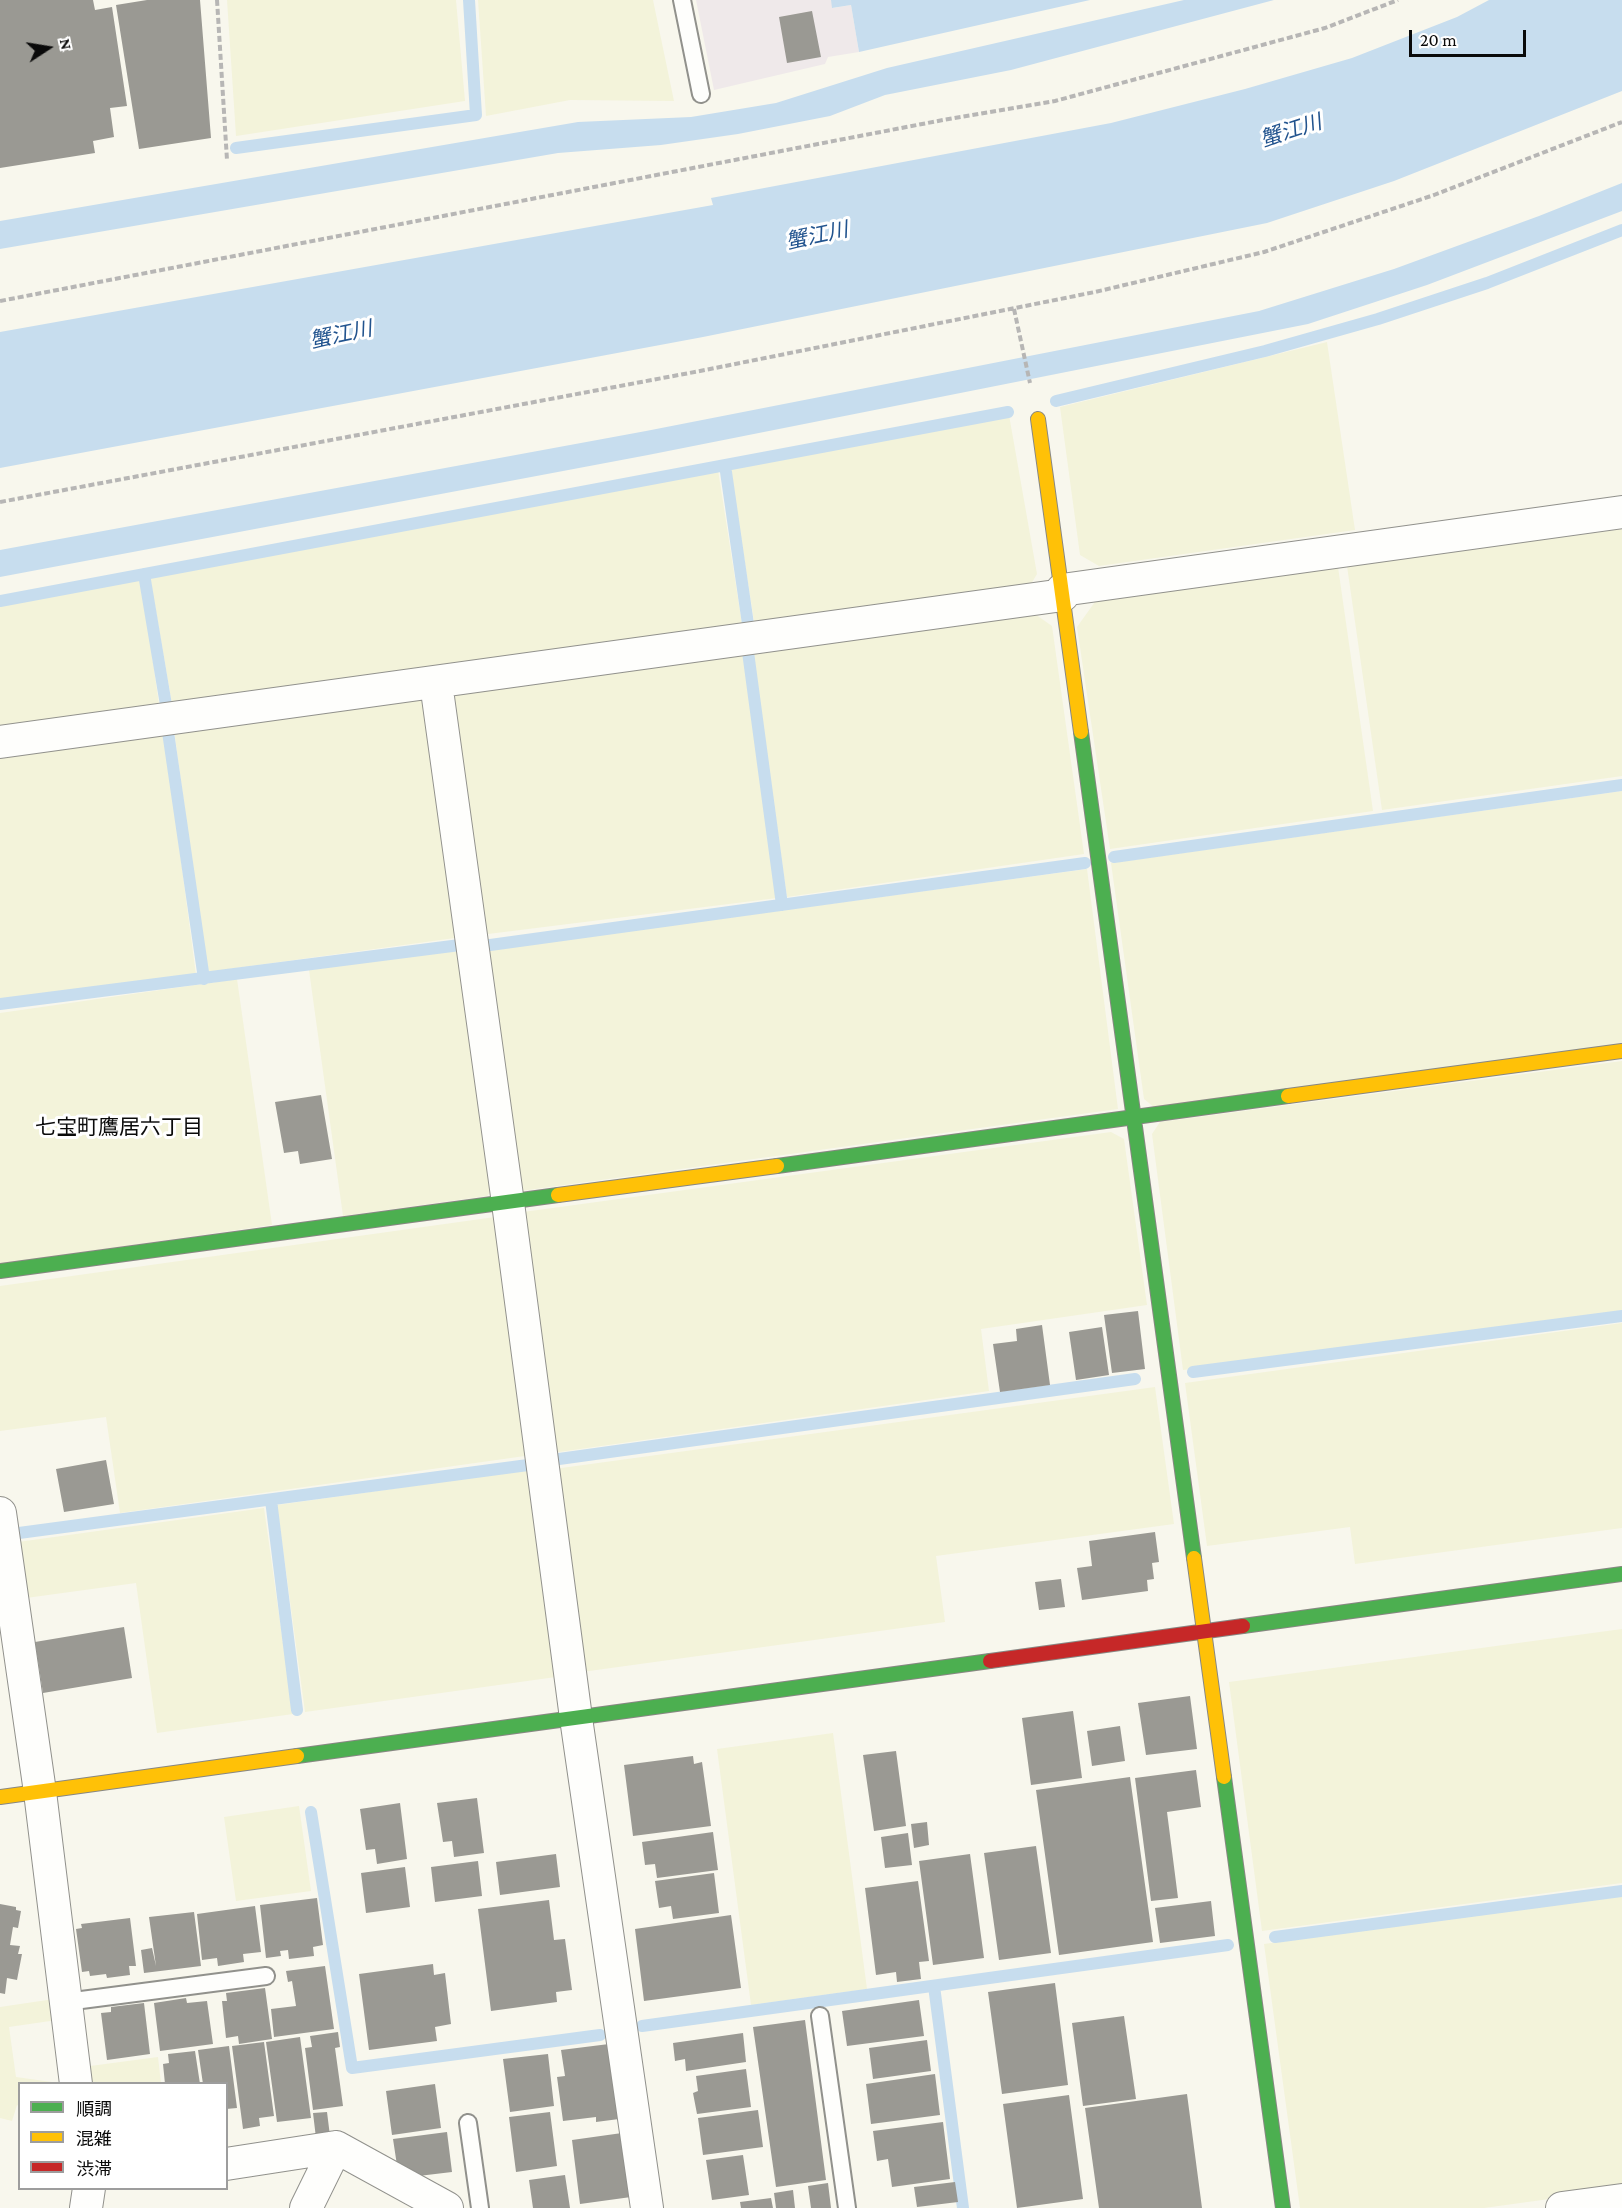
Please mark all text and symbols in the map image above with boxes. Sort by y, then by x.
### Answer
north arrow [18,18,78,78]
scale bar [1412,18,1529,56]
text: 20 m [1420,30,1457,50]
text: N [57,37,76,51]
water label: 蟹江川 [1257,109,1325,153]
water label: 蟹江川 [784,217,850,255]
water label: 蟹江川 [308,316,374,354]
district label: 七宝町鷹居六丁目 [35,1115,203,1141]
legend [18,2082,228,2190]
text: 順調 [76,2099,112,2119]
text: 混雑 [76,2129,112,2149]
text: 渋滞 [76,2159,112,2179]

